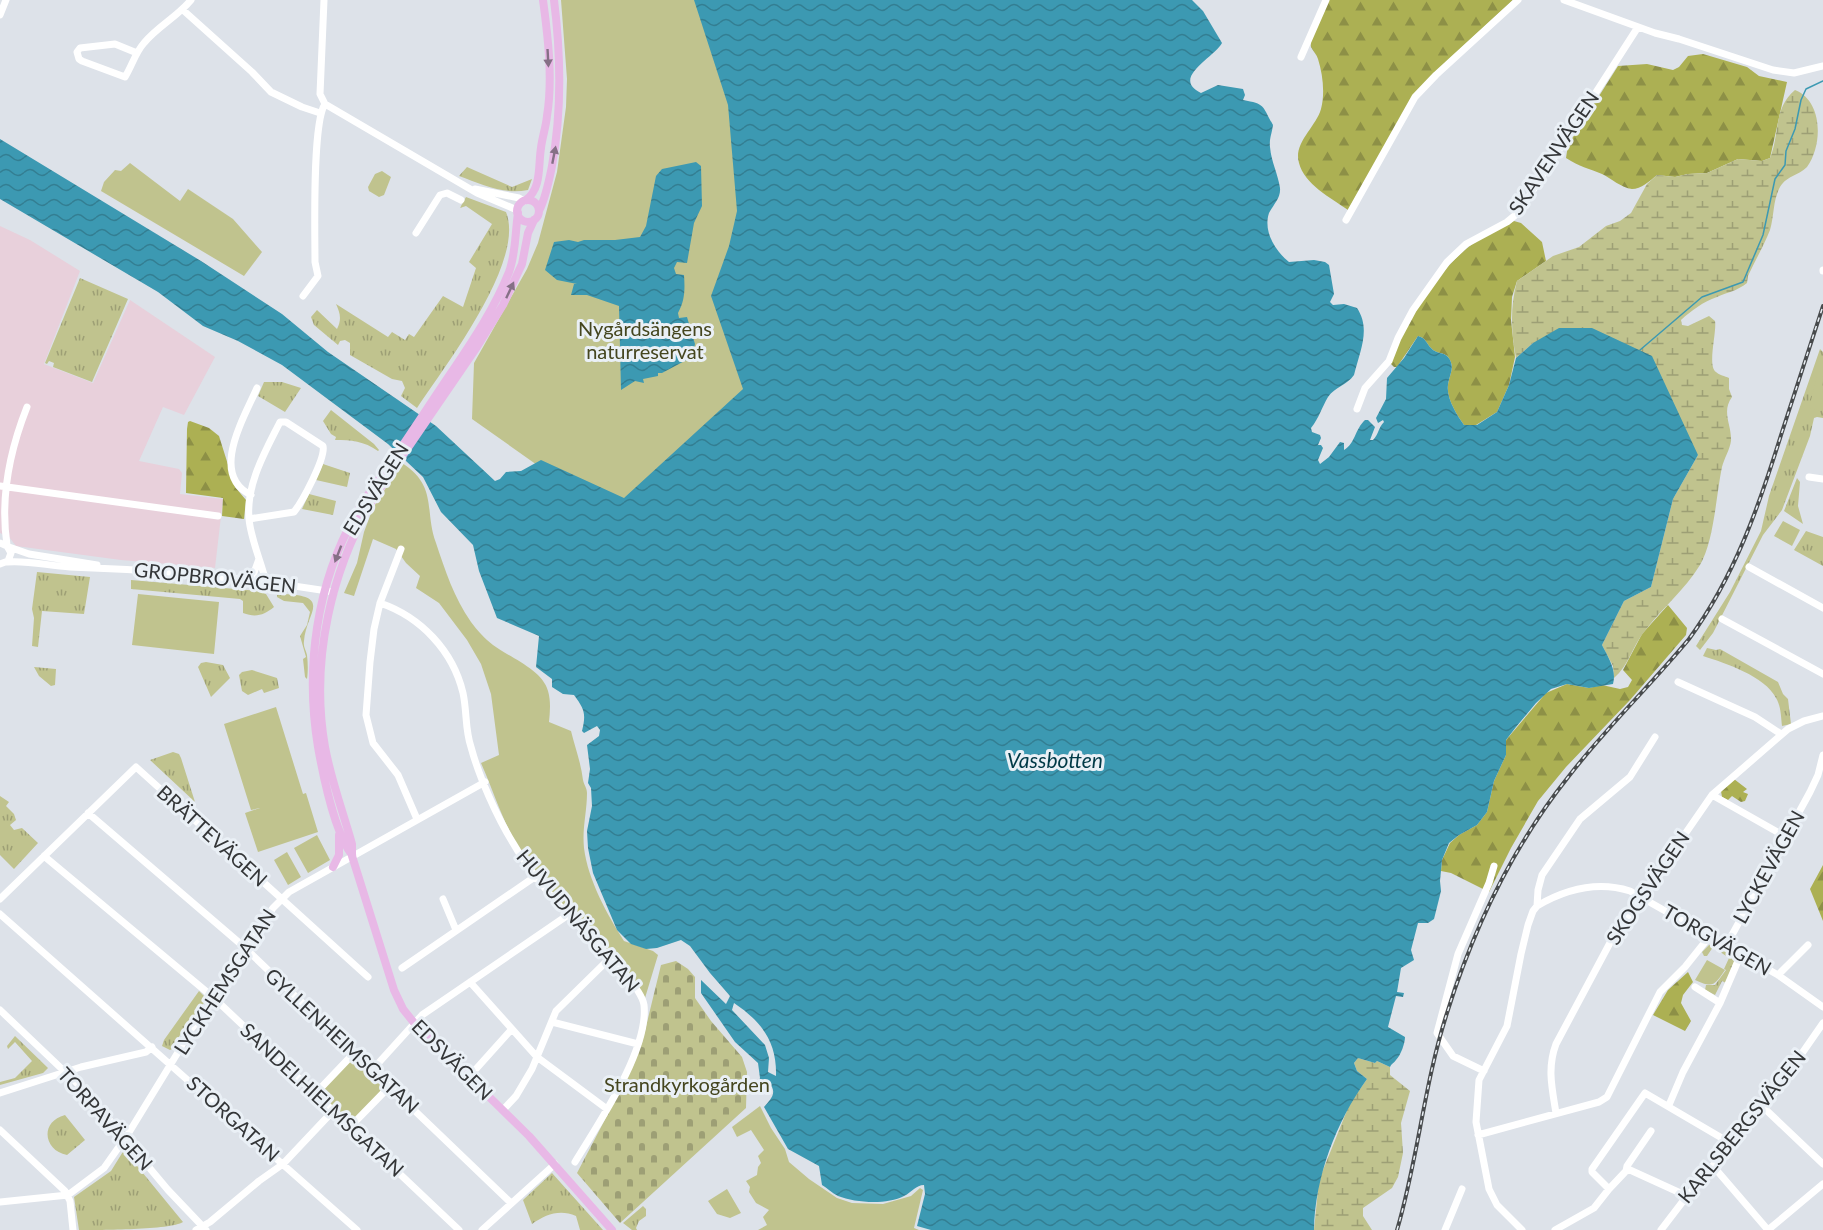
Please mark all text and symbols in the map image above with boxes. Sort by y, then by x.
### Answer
one-way arrow [544,49,553,68]
street label: SKAVENVÄGEN [1503,86,1603,219]
one-way arrow [550,145,559,164]
one-way arrow [506,282,515,299]
park label: Nygårdsängens naturreservat [578,316,712,363]
street label: EDSVÄGEN [337,438,413,539]
one-way arrow [333,545,343,563]
street label: GROPBROVÄGEN [133,557,297,597]
water label: Vassbotten [1007,747,1103,772]
street label: BRÄTTEVÄGEN [153,780,273,891]
street label: LYCKEVÄGEN [1727,806,1809,927]
street label: SKOGSVÄGEN [1600,826,1694,949]
street label: HUVUDNÄSGATAN [512,844,645,997]
street label: TORGVÄGEN [1659,898,1776,980]
street label: LYCKHEMSGATAN [168,904,280,1059]
street label: GYLLENHEIMSGATAN [261,963,425,1118]
street label: EDSVÄGEN [407,1014,498,1105]
street label: SANDELHIELMSGATAN [236,1017,409,1181]
street label: KARLSBERGSVÄGEN [1672,1045,1810,1208]
street label: TORPAVÄGEN [53,1062,158,1175]
street label: STORGATAN [182,1070,285,1166]
park label: Strandkyrkogården [604,1072,770,1096]

